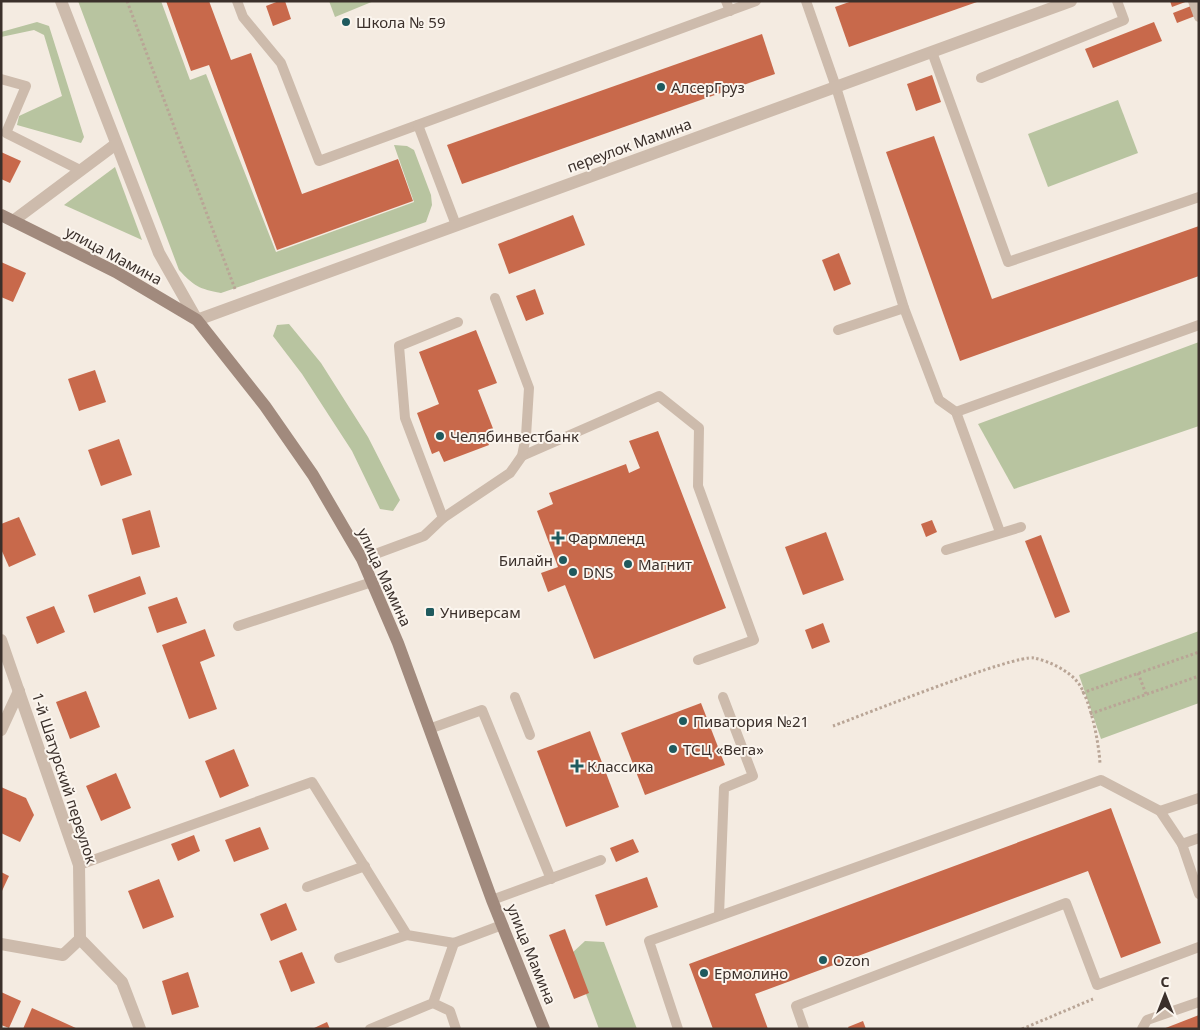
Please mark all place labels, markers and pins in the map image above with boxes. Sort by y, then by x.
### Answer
place label: Школа № 59 [356,12,446,32]
marker: Школа № 59 [340,16,352,28]
place label: АлсерГруз [671,77,745,97]
marker: АлсерГруз [655,81,667,93]
place label: Челябинвестбанк [450,426,579,446]
marker: Челябинвестбанк [434,430,446,442]
place label: Фармленд [568,528,645,548]
marker: Фармленд [552,532,564,544]
place label: Билайн [499,550,553,570]
marker: Билайн [557,554,569,566]
place label: Магнит [638,554,692,574]
marker: Магнит [622,558,634,570]
place label: DNS [583,562,614,582]
marker: DNS [567,566,579,578]
place label: Универсам [440,602,521,622]
marker: Универсам [424,606,436,618]
place label: Пиватория №21 [693,711,809,731]
marker: Пиватория №21 [677,715,689,727]
place label: ТСЦ «Вега» [683,739,764,759]
marker: ТСЦ «Вега» [667,743,679,755]
place label: Классика [587,756,653,776]
marker: Классика [571,760,583,772]
place label: Ozon [833,950,870,970]
marker: Ozon [817,954,829,966]
place label: Ермолино [714,963,788,983]
marker: Ермолино [698,967,710,979]

